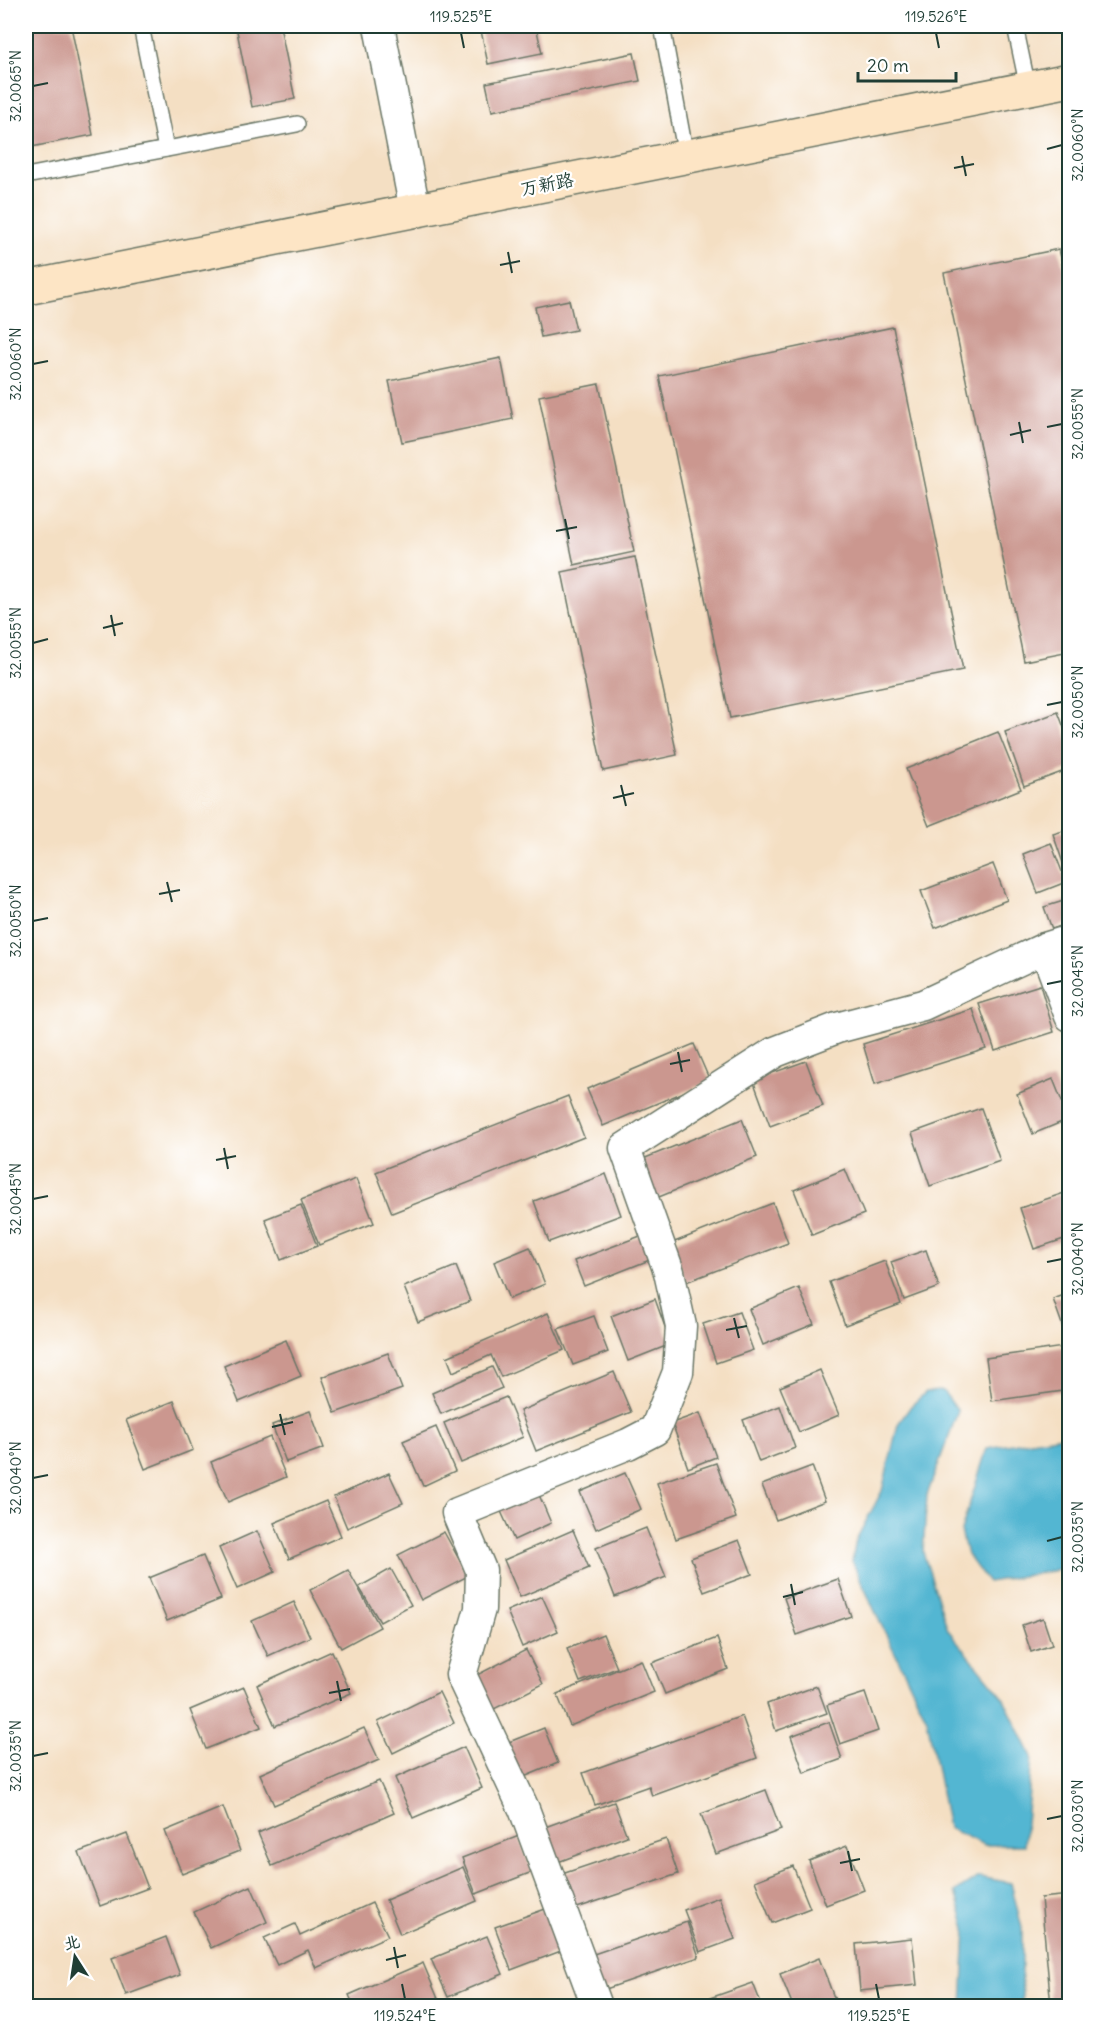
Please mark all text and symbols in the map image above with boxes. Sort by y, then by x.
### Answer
text: 119.525°E [430,7,492,26]
text: 119.526°E [905,7,968,26]
scale bar [858,45,956,83]
text: 32.0065°N [6,50,25,122]
text: 20 m [867,54,909,77]
text: 32.0060°N [1068,108,1087,182]
street label: 万新路 [518,168,576,200]
text: 32.0060°N [6,327,25,401]
text: 32.0055°N [1068,388,1087,460]
text: 32.0055°N [6,607,25,679]
text: 32.0050°N [1068,665,1087,739]
text: 32.0050°N [6,884,25,958]
text: 32.0045°N [1068,945,1087,1017]
text: 32.0045°N [6,1163,25,1235]
text: 32.0040°N [1068,1222,1087,1296]
text: 32.0040°N [6,1441,25,1515]
text: 32.0035°N [1068,1501,1087,1573]
text: 32.0035°N [6,1720,25,1792]
text: 32.0030°N [1068,1779,1087,1853]
north arrow [45,1927,105,1987]
text: 北 [62,1931,82,1954]
text: 119.524°E [374,2006,436,2025]
text: 119.525°E [848,2006,910,2025]

